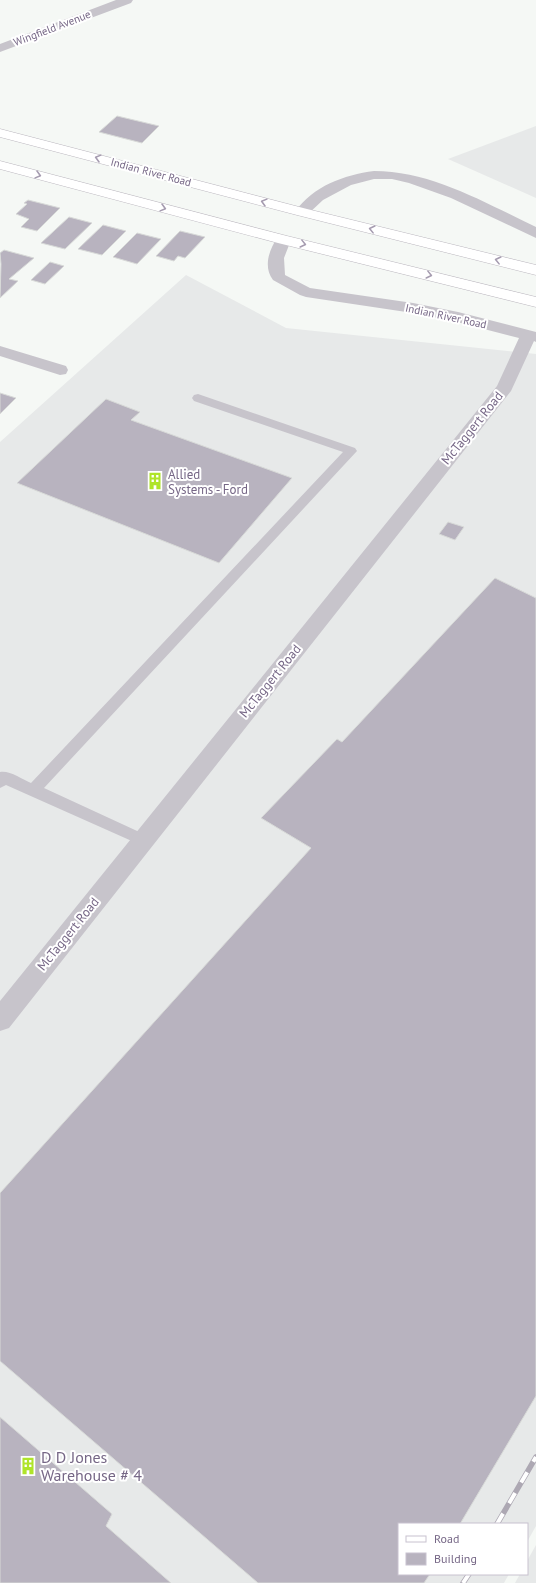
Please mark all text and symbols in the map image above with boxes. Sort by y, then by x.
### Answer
street label: Wingfield Avenue [11,7,93,49]
one-way arrow [95,154,102,163]
street label: Indian River Road [109,155,193,189]
one-way arrow [34,170,41,179]
one-way arrow [261,198,267,206]
one-way arrow [160,203,167,212]
one-way arrow [369,225,376,234]
one-way arrow [300,240,306,248]
one-way arrow [495,257,501,265]
one-way arrow [426,271,432,279]
street label: Indian River Road [404,301,488,331]
street label: McTaggert Road [437,388,507,468]
place label: Allied Systems - Ford [168,466,248,498]
building icon: Allied Systems - Ford [145,471,165,491]
street label: McTaggert Road [235,641,305,721]
street label: McTaggert Road [33,894,103,974]
place label: D D Jones Warehouse # 4 [41,1447,142,1485]
building icon: D D Jones Warehouse # 4 [18,1456,38,1476]
legend [398,1523,528,1575]
text: Road [434,1531,459,1546]
text: Building [434,1551,477,1566]

